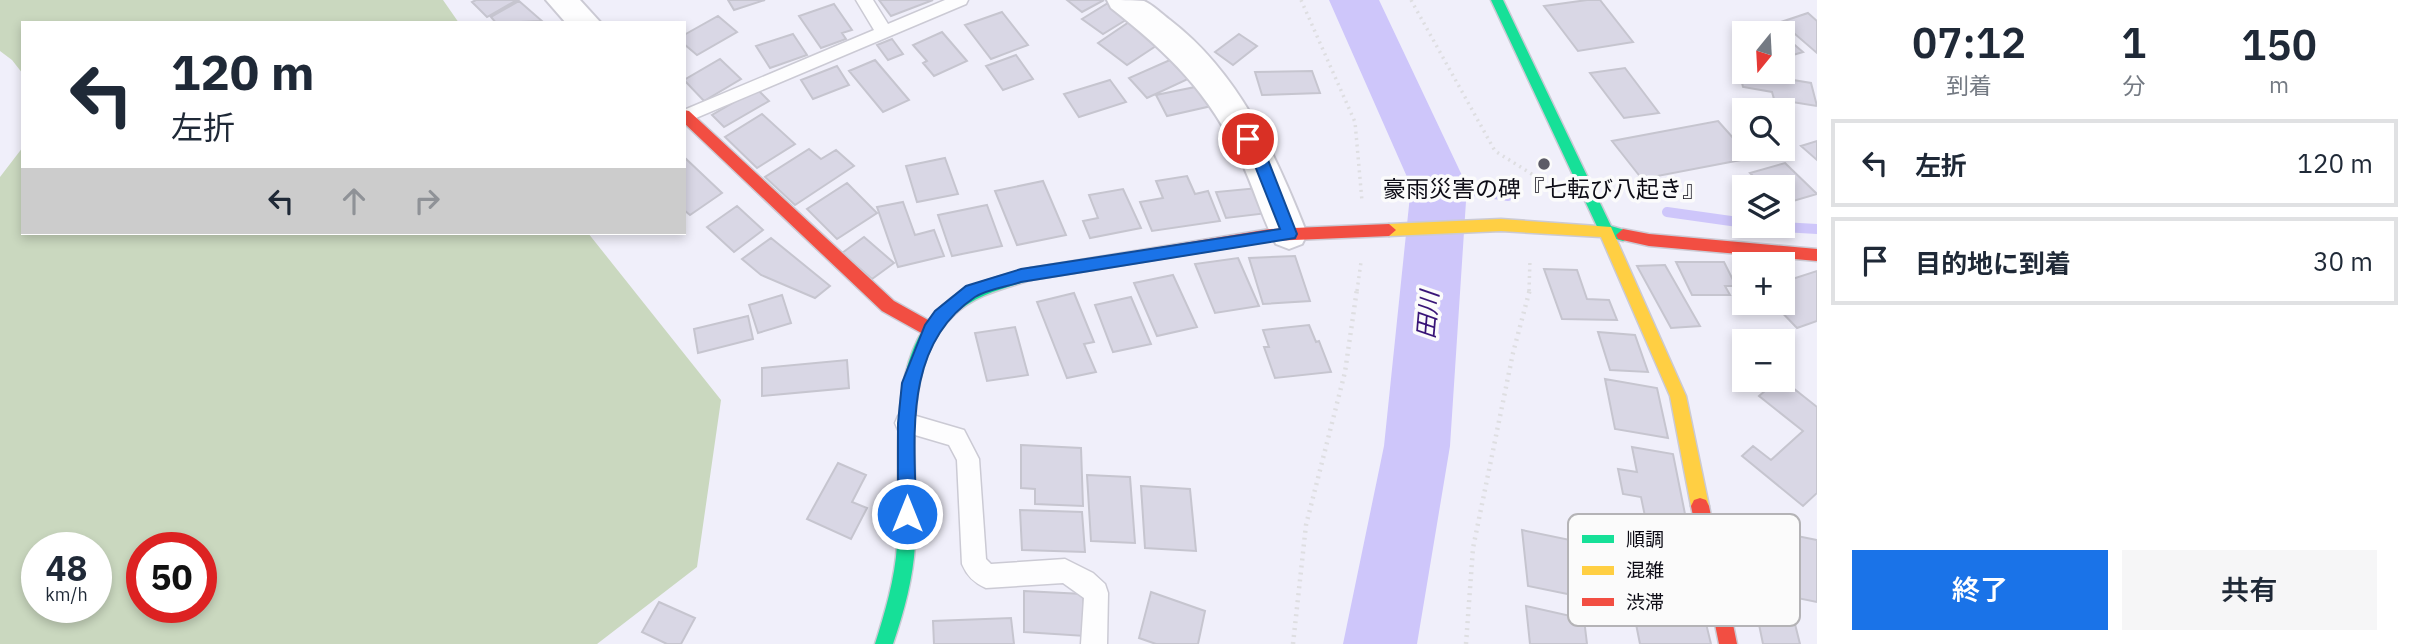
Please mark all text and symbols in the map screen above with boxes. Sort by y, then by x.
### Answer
text: 07:12 [1912,15,2026,70]
text: 1 [2121,15,2146,70]
text: 150 [2241,17,2317,72]
north arrow [1732,21,1796,84]
map controls [1732,21,1795,392]
text: 120 m [171,40,315,103]
icon: left [56,49,147,140]
text: m [2269,69,2289,99]
text: 到着 [1946,70,1992,100]
text: 分 [2122,70,2145,100]
button: search [1732,98,1795,161]
text: 左折 [171,106,235,148]
pin [1218,109,1278,169]
icon: arrive [1229,120,1267,158]
icon: left [1856,144,1894,182]
text: 120 m [2297,146,2373,180]
text: 左折 [1915,148,1967,182]
marker: 豪雨災害の碑『七転び八起き』 [1536,156,1552,172]
place label: 豪雨災害の碑『七転び八起き』 [1383,173,1705,203]
button: layers [1732,175,1795,238]
icon: left [262,182,300,220]
icon: ahead [335,182,373,220]
icon: right [408,182,446,220]
icon: arrive [1856,242,1894,280]
text: 30 m [2313,244,2373,278]
text: 目的地に到着 [1915,246,2071,280]
button: + [1732,252,1795,315]
water label: 田川 [1409,287,1445,340]
button: − [1732,329,1795,392]
position arrow [870,477,944,551]
legend [1568,514,1800,626]
text: 順調 [1626,527,1664,551]
speed limit sign: 50 [126,532,217,623]
text: 48 [45,545,88,591]
button: 終了 [1852,550,2108,630]
button: 共有 [2122,550,2377,630]
text: 混雑 [1626,558,1664,582]
text: km/h [45,583,88,606]
text: 渋滞 [1626,590,1664,614]

